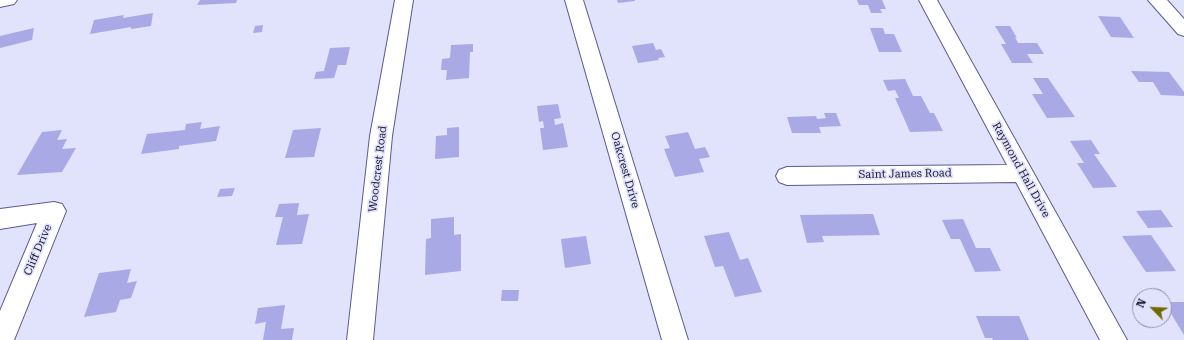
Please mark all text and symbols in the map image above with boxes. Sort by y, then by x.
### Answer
street label: Raymond Hall Drive [989,120,1053,220]
street label: Woodcrest Road [366,125,390,213]
street label: Oakcrest Drive [608,130,642,210]
street label: Saint James Road [858,167,952,181]
street label: Cliff Drive [21,222,55,278]
north arrow [1132,288,1172,328]
text: N [1134,297,1149,310]

